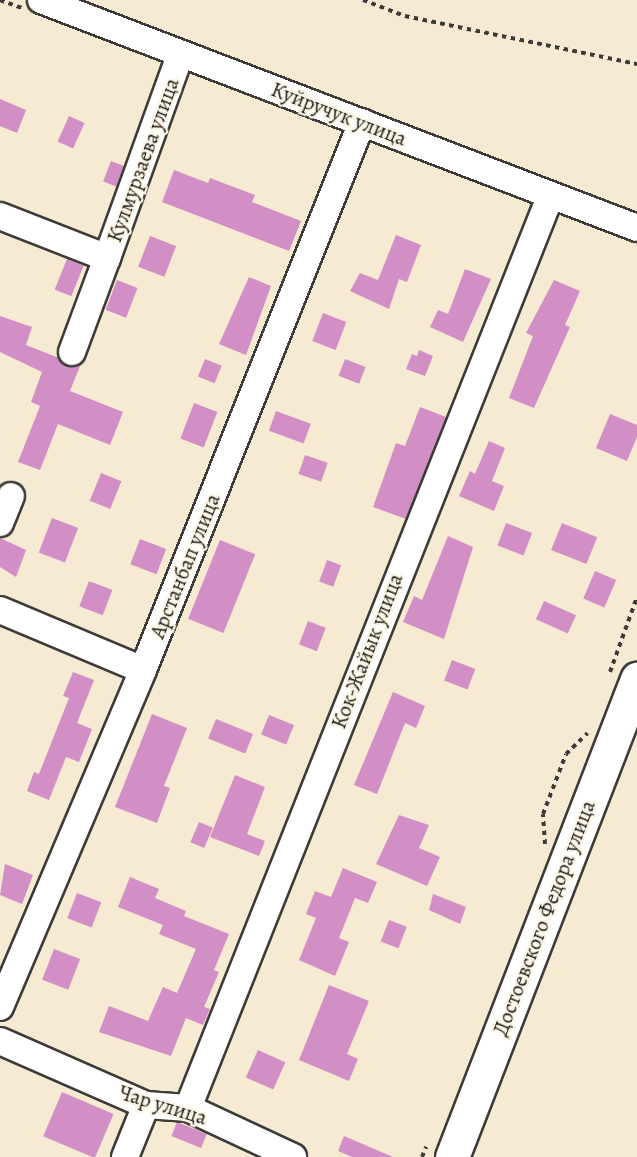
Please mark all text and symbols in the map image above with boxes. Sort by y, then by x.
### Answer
street label: Кулмурзаева улица [102,74,184,246]
street label: Куйручук улица [268,77,410,151]
street label: Арстанбап улица [145,490,225,642]
street label: Кок-Жайык улица [326,570,408,732]
street label: Достоевского Федора улица [487,797,601,1039]
street label: Чар улица [116,1080,210,1130]

